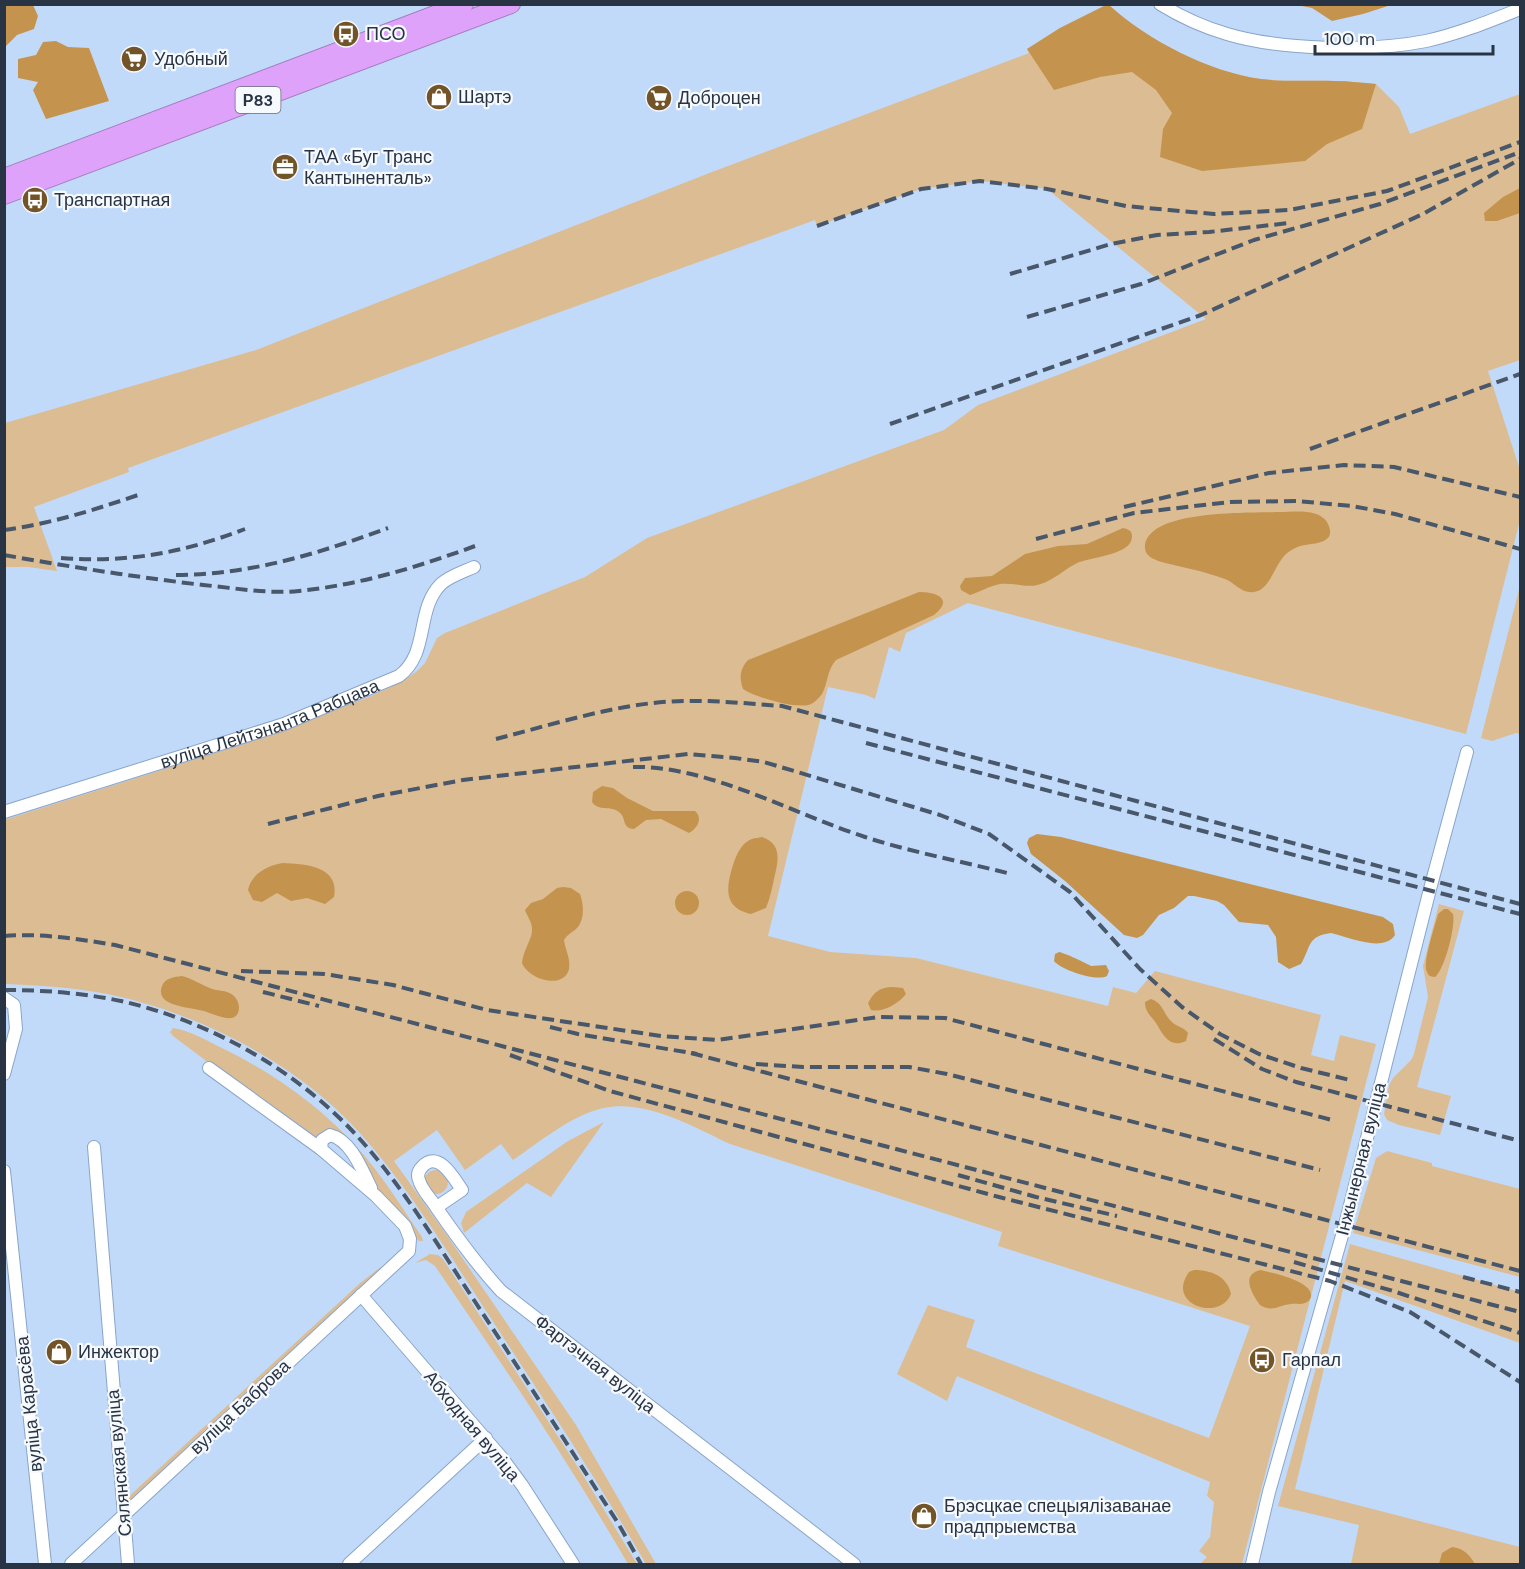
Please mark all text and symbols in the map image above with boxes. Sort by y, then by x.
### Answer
scale bar [1315,18,1494,56]
bus stop icon: ПСО [331,19,361,49]
place label: ПСО [366,22,406,46]
text: 100 m [1324,27,1375,51]
supermarket icon: Удобный [119,44,149,74]
place label: Удобный [154,47,228,71]
shop icon: Шартэ [424,82,454,112]
supermarket icon: Доброцен [644,83,674,113]
place label: Шартэ [458,85,512,109]
place label: Доброцен [678,86,761,110]
road number: Р83 [236,87,280,113]
place label: ТАА «Буг Транс Кантыненталь» [304,145,432,190]
office icon: ТАА «Буг Транс Кантыненталь» [270,152,300,182]
bus stop icon: Транспартная [20,185,50,215]
place label: Транспартная [54,188,170,212]
street label: вуліца Лейтэнанта Рабцава [157,673,384,774]
street label: Інжынерная вуліца [1330,1079,1392,1238]
street label: Фартэчная вуліца [530,1309,661,1419]
street label: вуліца Карасёва [10,1334,48,1473]
shop icon: Инжектор [44,1337,74,1367]
place label: Инжектор [78,1340,159,1364]
bus stop icon: Гарпал [1247,1345,1277,1375]
place label: Гарпал [1282,1348,1341,1372]
street label: вуліца Баброва [185,1354,296,1460]
street label: Абходная вуліца [419,1366,526,1487]
street label: Сялянская вуліца [101,1388,137,1537]
place label: Брэсцкае спецыялізаванае прадпрыемства [944,1494,1171,1539]
shop icon: Брэсцкае спецыялізаванае прадпрыемства [909,1501,939,1531]

